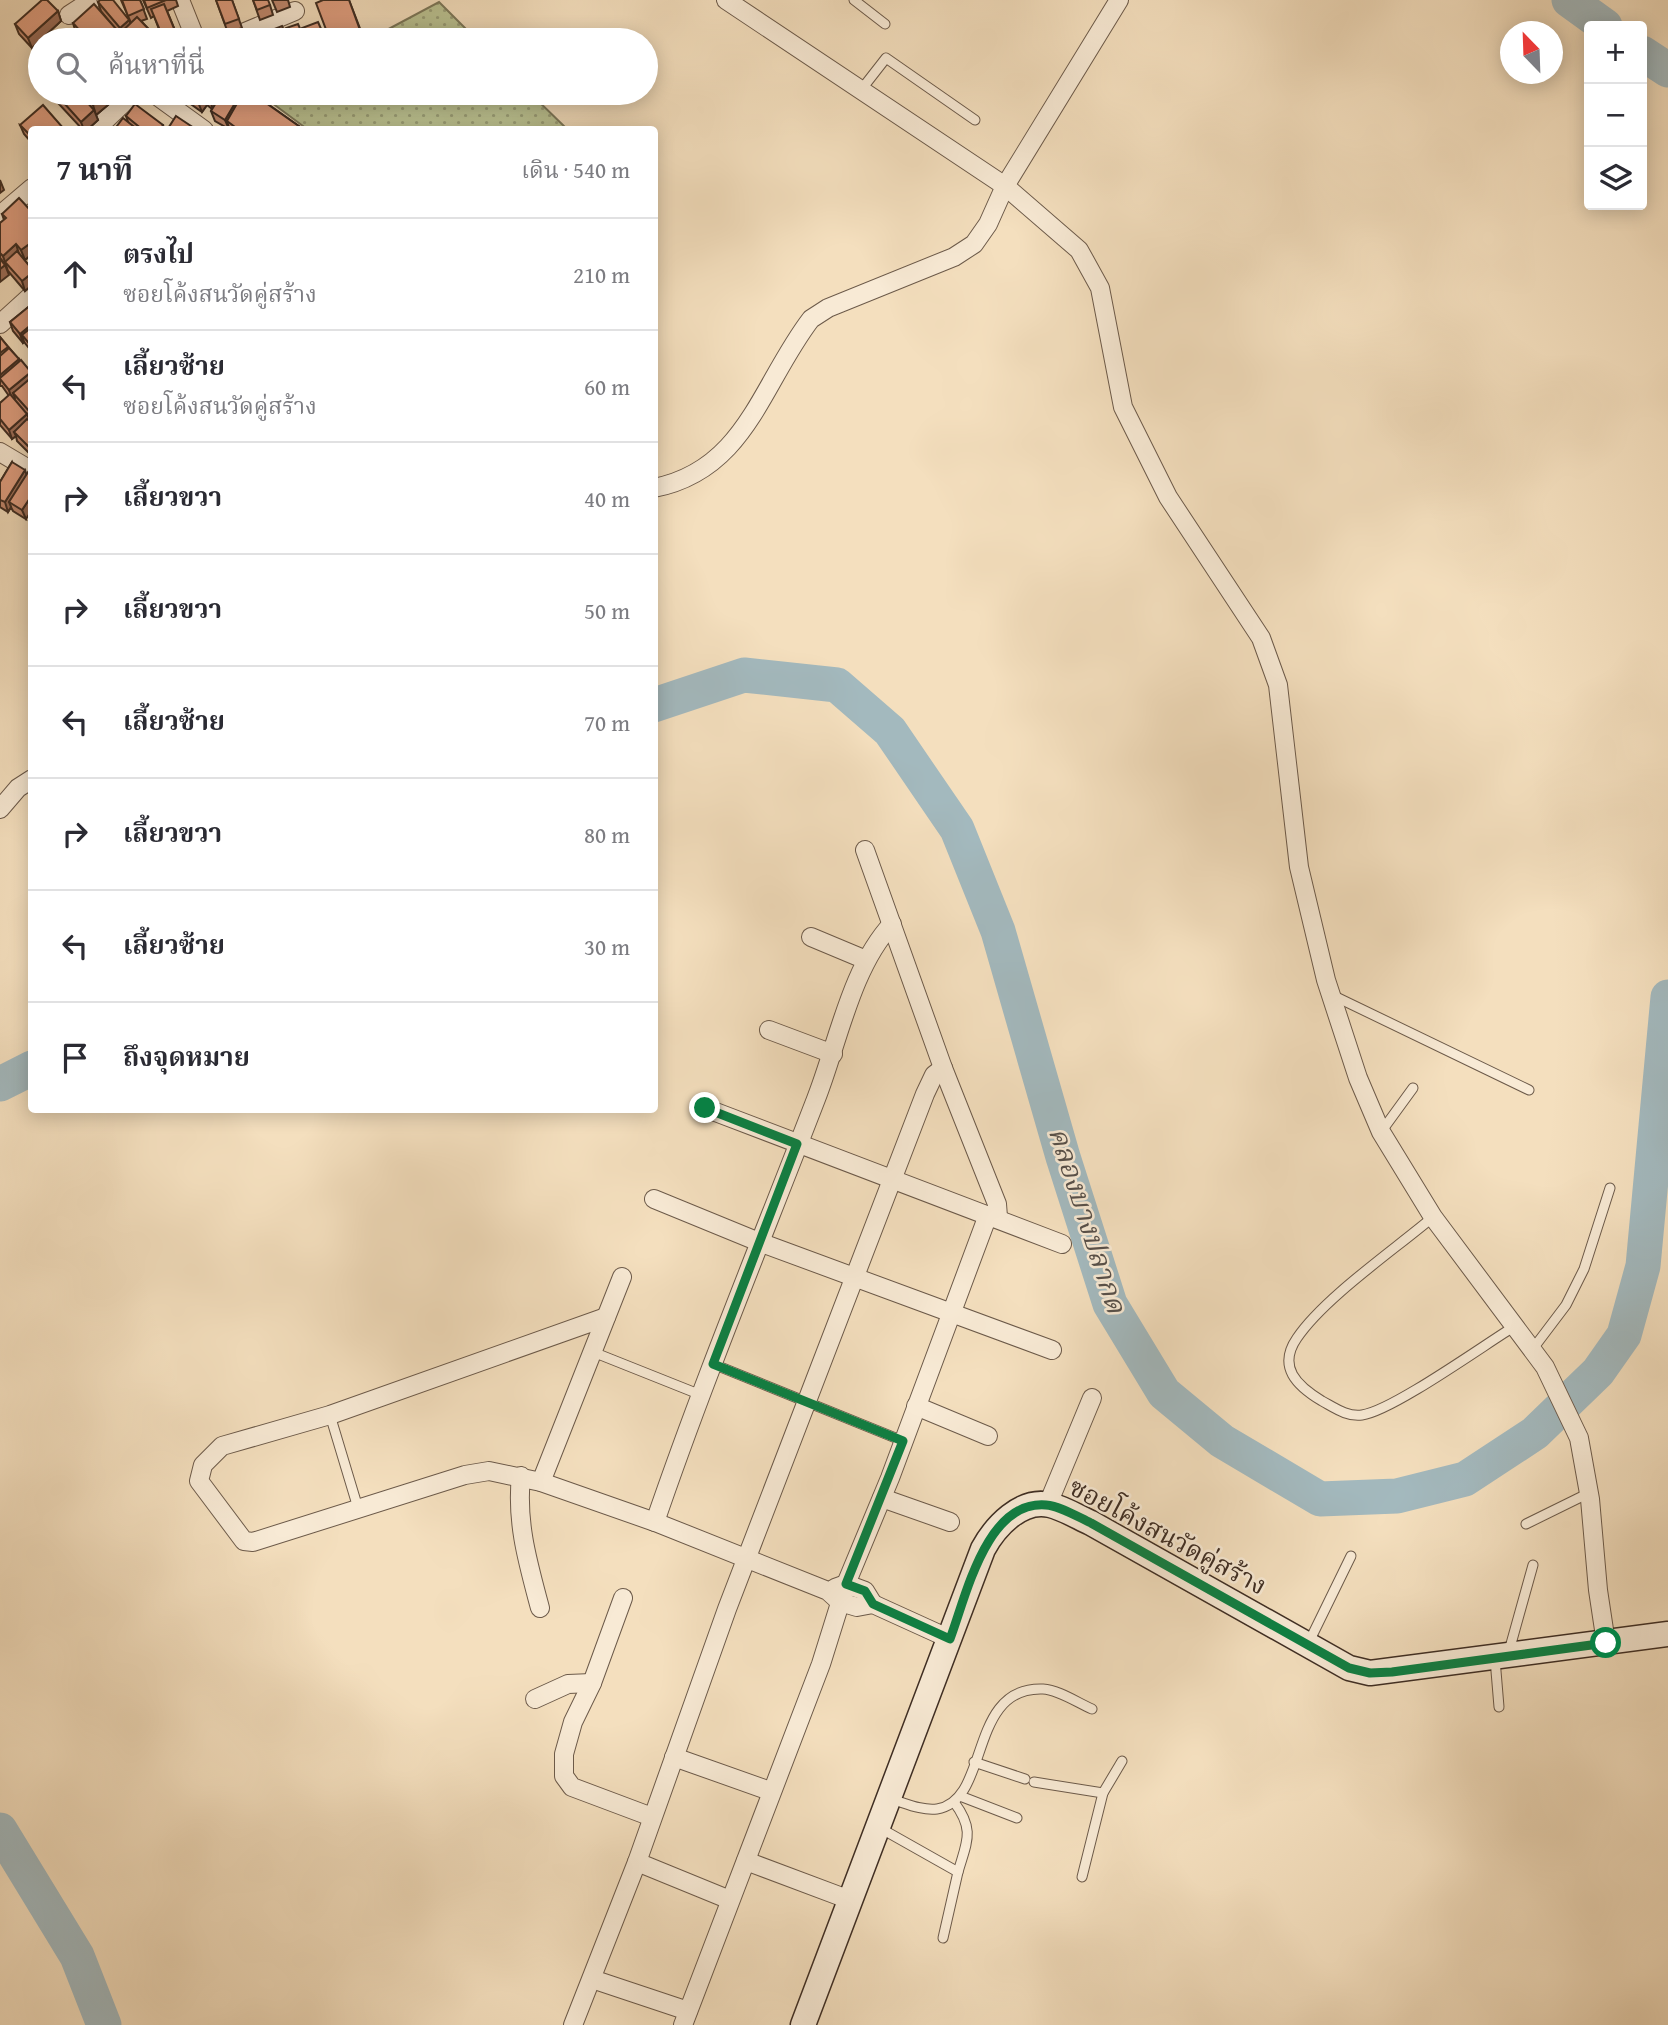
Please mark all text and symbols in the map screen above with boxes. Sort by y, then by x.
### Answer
north arrow [1500,21,1563,84]
map controls [1584,21,1647,210]
button: + [1584,21,1647,84]
search box [28,28,658,105]
text: ค้นหาที่นี่ [108,45,205,84]
icon: search [52,48,90,86]
button: − [1584,84,1647,147]
text: 7 นาที [56,147,133,191]
button: layers [1584,147,1647,210]
text: เดิน · 540 m [521,153,630,186]
text: ตรงไป [123,234,194,273]
icon: ahead [56,255,94,293]
text: 210 m [573,258,630,291]
text: ซอยโค้งสนวัดคู่สร้าง [123,277,317,310]
text: เลี้ยวซ้าย [123,346,225,385]
icon: left [56,367,94,405]
text: 60 m [584,370,630,403]
text: ซอยโค้งสนวัดคู่สร้าง [123,389,317,422]
text: เลี้ยวขวา [123,477,222,516]
icon: right [56,479,94,517]
text: 40 m [584,482,630,515]
text: เลี้ยวขวา [123,589,222,628]
icon: right [56,591,94,629]
text: 50 m [584,594,630,627]
text: เลี้ยวซ้าย [123,701,225,740]
icon: left [56,703,94,741]
text: 70 m [584,706,630,739]
text: เลี้ยวขวา [123,813,222,852]
icon: right [56,815,94,853]
text: 80 m [584,818,630,851]
text: เลี้ยวซ้าย [123,925,225,964]
icon: left [56,927,94,965]
text: 30 m [584,930,630,963]
text: ถึงจุดหมาย [123,1037,250,1076]
icon: arrive [56,1039,94,1077]
route end [689,1092,720,1123]
water label: คลองบางปลากด [1039,1122,1138,1319]
street label: ซอยโค้งสนวัดคู่สร้าง [1062,1467,1274,1604]
route start [1590,1627,1621,1658]

